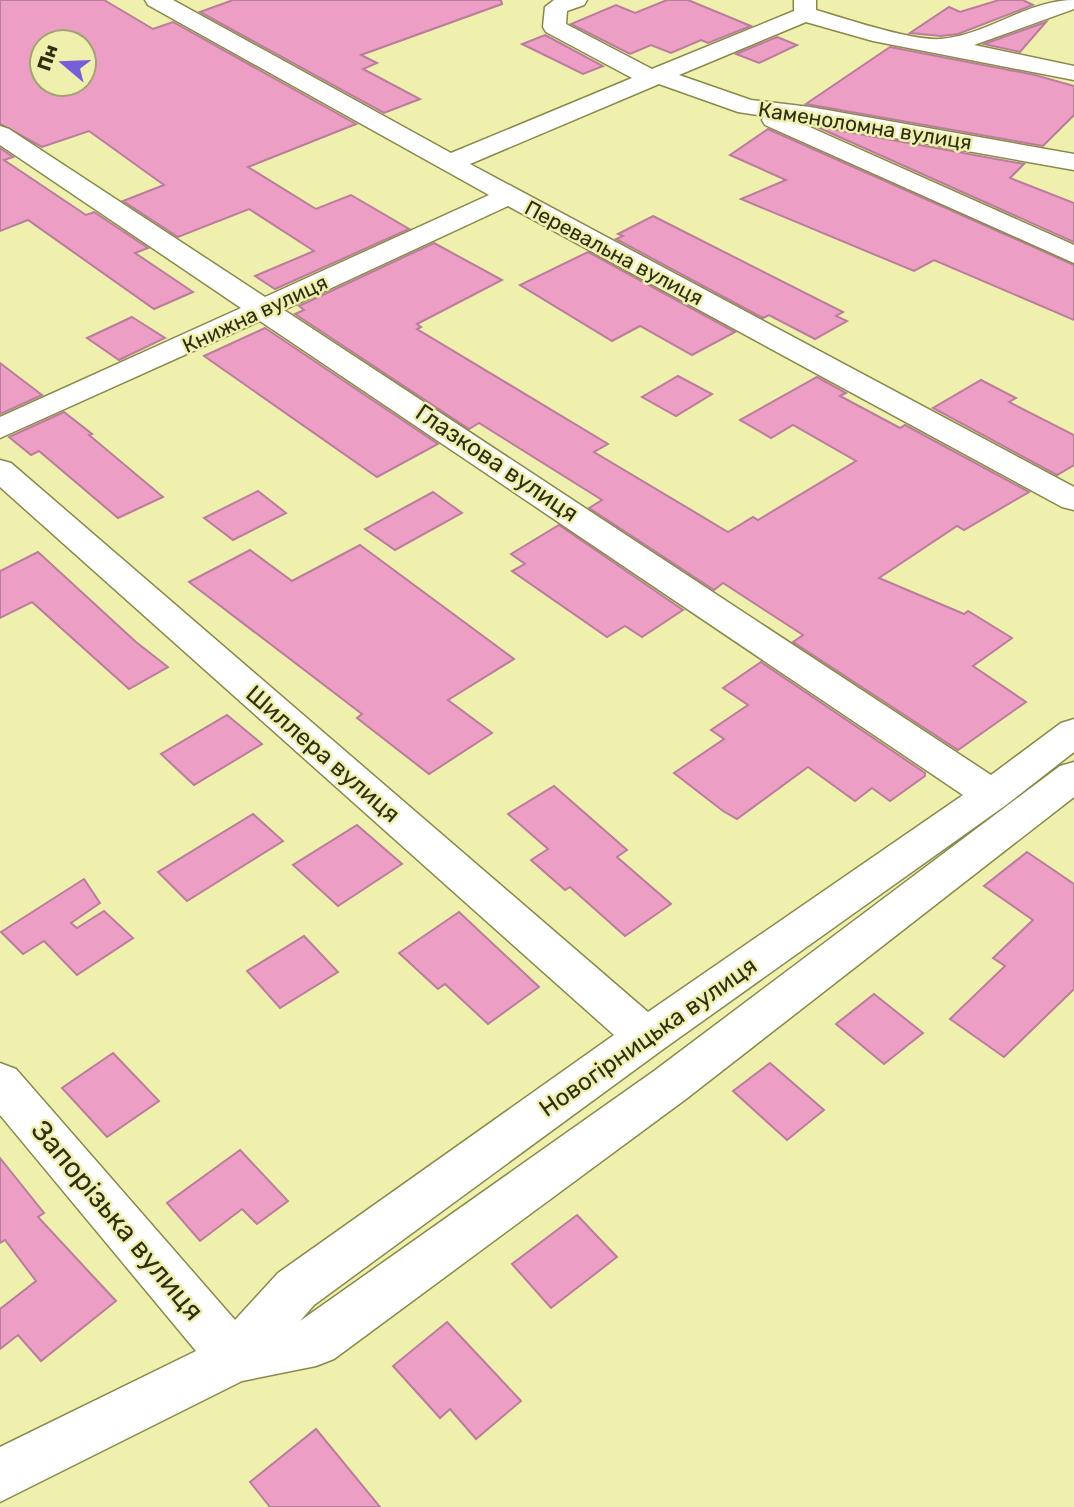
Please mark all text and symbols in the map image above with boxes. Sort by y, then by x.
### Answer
north arrow [28,28,98,98]
text: Пн [32,41,63,74]
street label: Каменоломна вулиця [757,96,974,155]
street label: Перевальна вулиця [521,195,708,310]
street label: Книжна вулиця [178,269,331,358]
street label: Глазкова вулиця [410,398,584,528]
street label: Шиллера вулиця [240,680,406,828]
street label: Новогірницька вулиця [534,951,762,1123]
street label: Запорізька вулиця [24,1114,211,1327]

